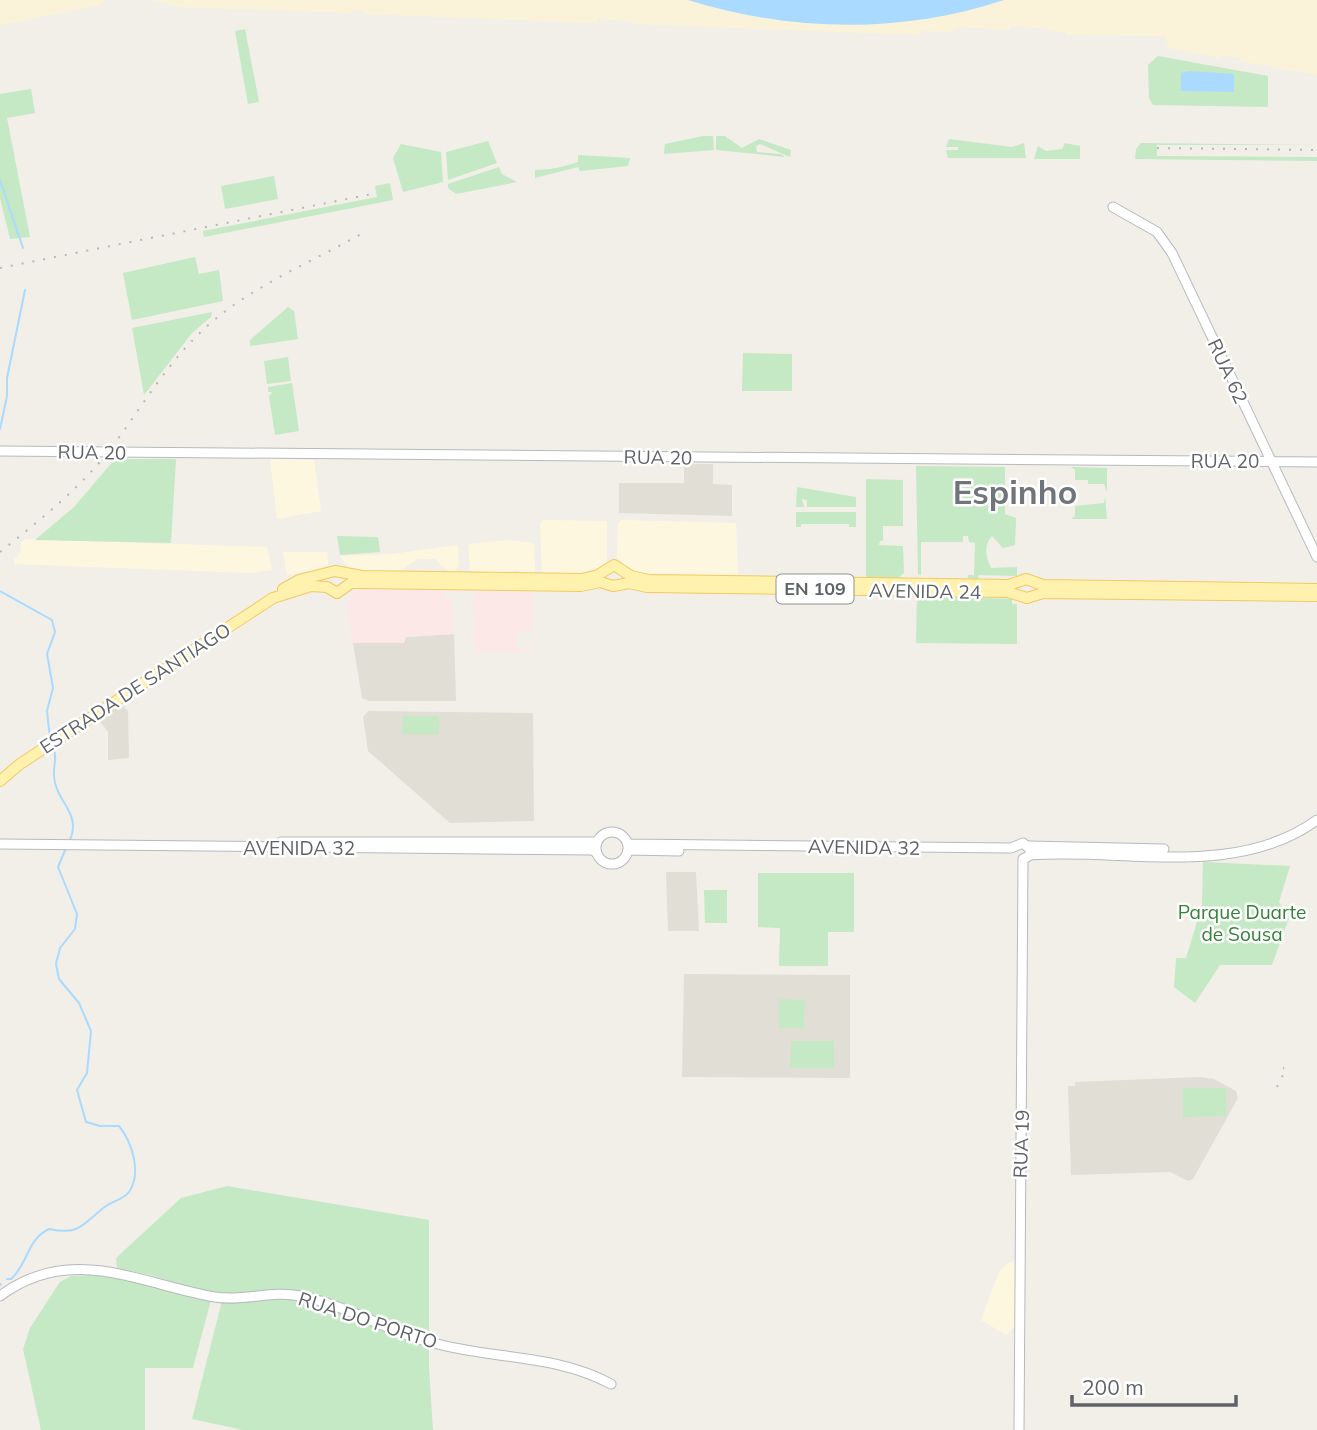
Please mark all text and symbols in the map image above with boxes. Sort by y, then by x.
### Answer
street label: RUA 62 [1203,335,1253,407]
street label: RUA 20 [57,439,127,465]
street label: RUA 20 [623,444,693,470]
street label: RUA 20 [1191,449,1259,473]
district label: Espinho [953,471,1077,512]
road number: EN 109 [776,574,854,604]
street label: AVENIDA 24 [869,578,981,604]
street label: ESTRADA DE SANTIAGO [35,617,235,759]
street label: AVENIDA 32 [808,834,920,860]
street label: AVENIDA 32 [243,836,355,860]
park label: Parque Duarte de Sousa [1178,900,1306,946]
street label: RUA 19 [1008,1109,1034,1179]
street label: RUA DO PORTO [296,1286,440,1354]
scale bar [1072,1364,1236,1408]
text: 200 m [1082,1374,1144,1400]

